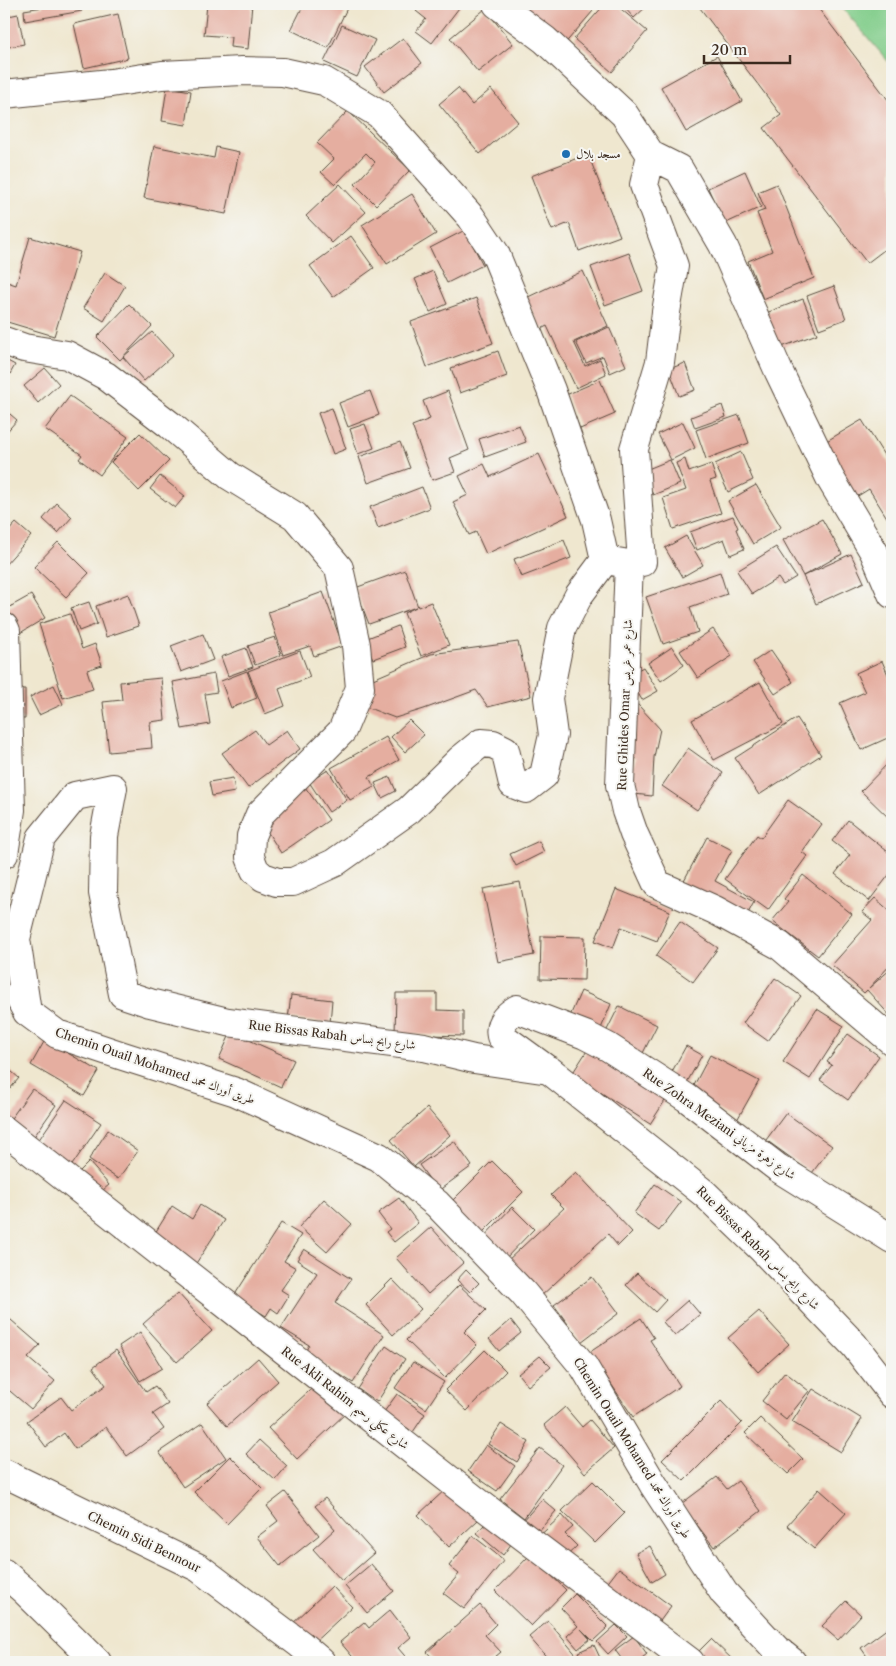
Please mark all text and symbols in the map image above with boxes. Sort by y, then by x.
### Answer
scale bar [704,32,790,64]
text: 20 m [711,40,747,59]
place label: مسجد بلال [576,146,621,161]
marker: مسجد بلال [560,148,572,160]
street label: Rue Ghides Omar شارع عمر غريس [614,619,639,791]
street label: Rue Bissas Rabah شارع رابح بساس [247,1017,417,1056]
street label: Chemin Ouail Mohamed طريق أوراك محمد [53,1024,257,1108]
street label: Rue Zohra Meziani شارع زهرة مزياني [638,1065,799,1186]
street label: Rue Bissas Rabah شارع رابح بساس [691,1183,823,1315]
street label: Rue Akli Rahim شارع عكلي رحيم [275,1343,412,1456]
street label: Chemin Ouail Mohamed طريق أوراك محمد [570,1355,695,1542]
street label: Chemin Sidi Bennour [85,1508,203,1575]

